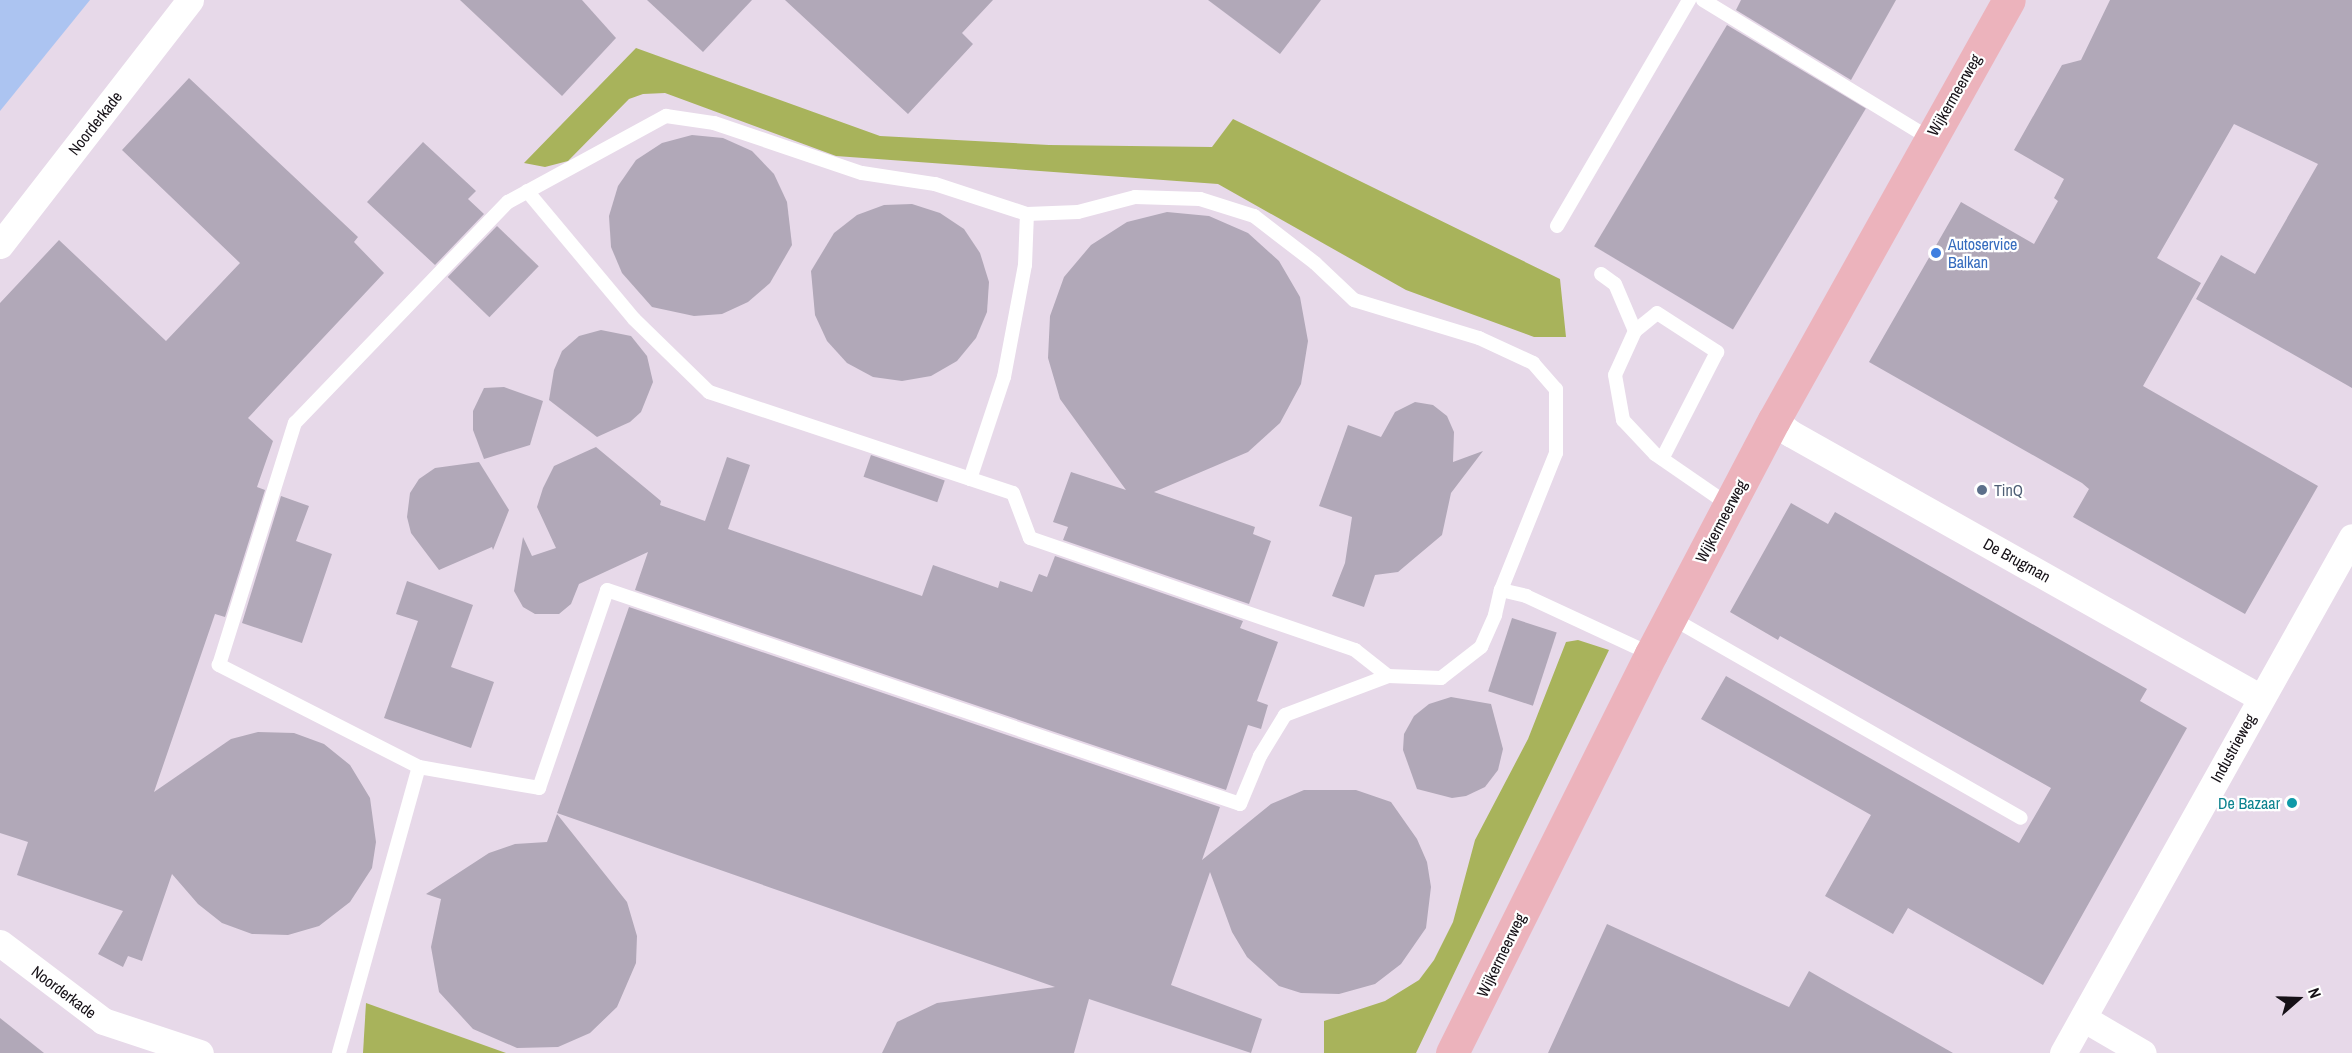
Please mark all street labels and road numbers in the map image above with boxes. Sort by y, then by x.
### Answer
street label: Wijkermeerweg [1923,51,1985,139]
street label: Noorderkade [64,87,126,159]
street label: Wijkermeerweg [1691,476,1751,566]
street label: De Brugman [1980,534,2054,586]
street label: Industrieweg [2206,710,2260,786]
street label: Wijkermeerweg [1472,910,1530,1000]
street label: Noorderkade [28,962,100,1022]

